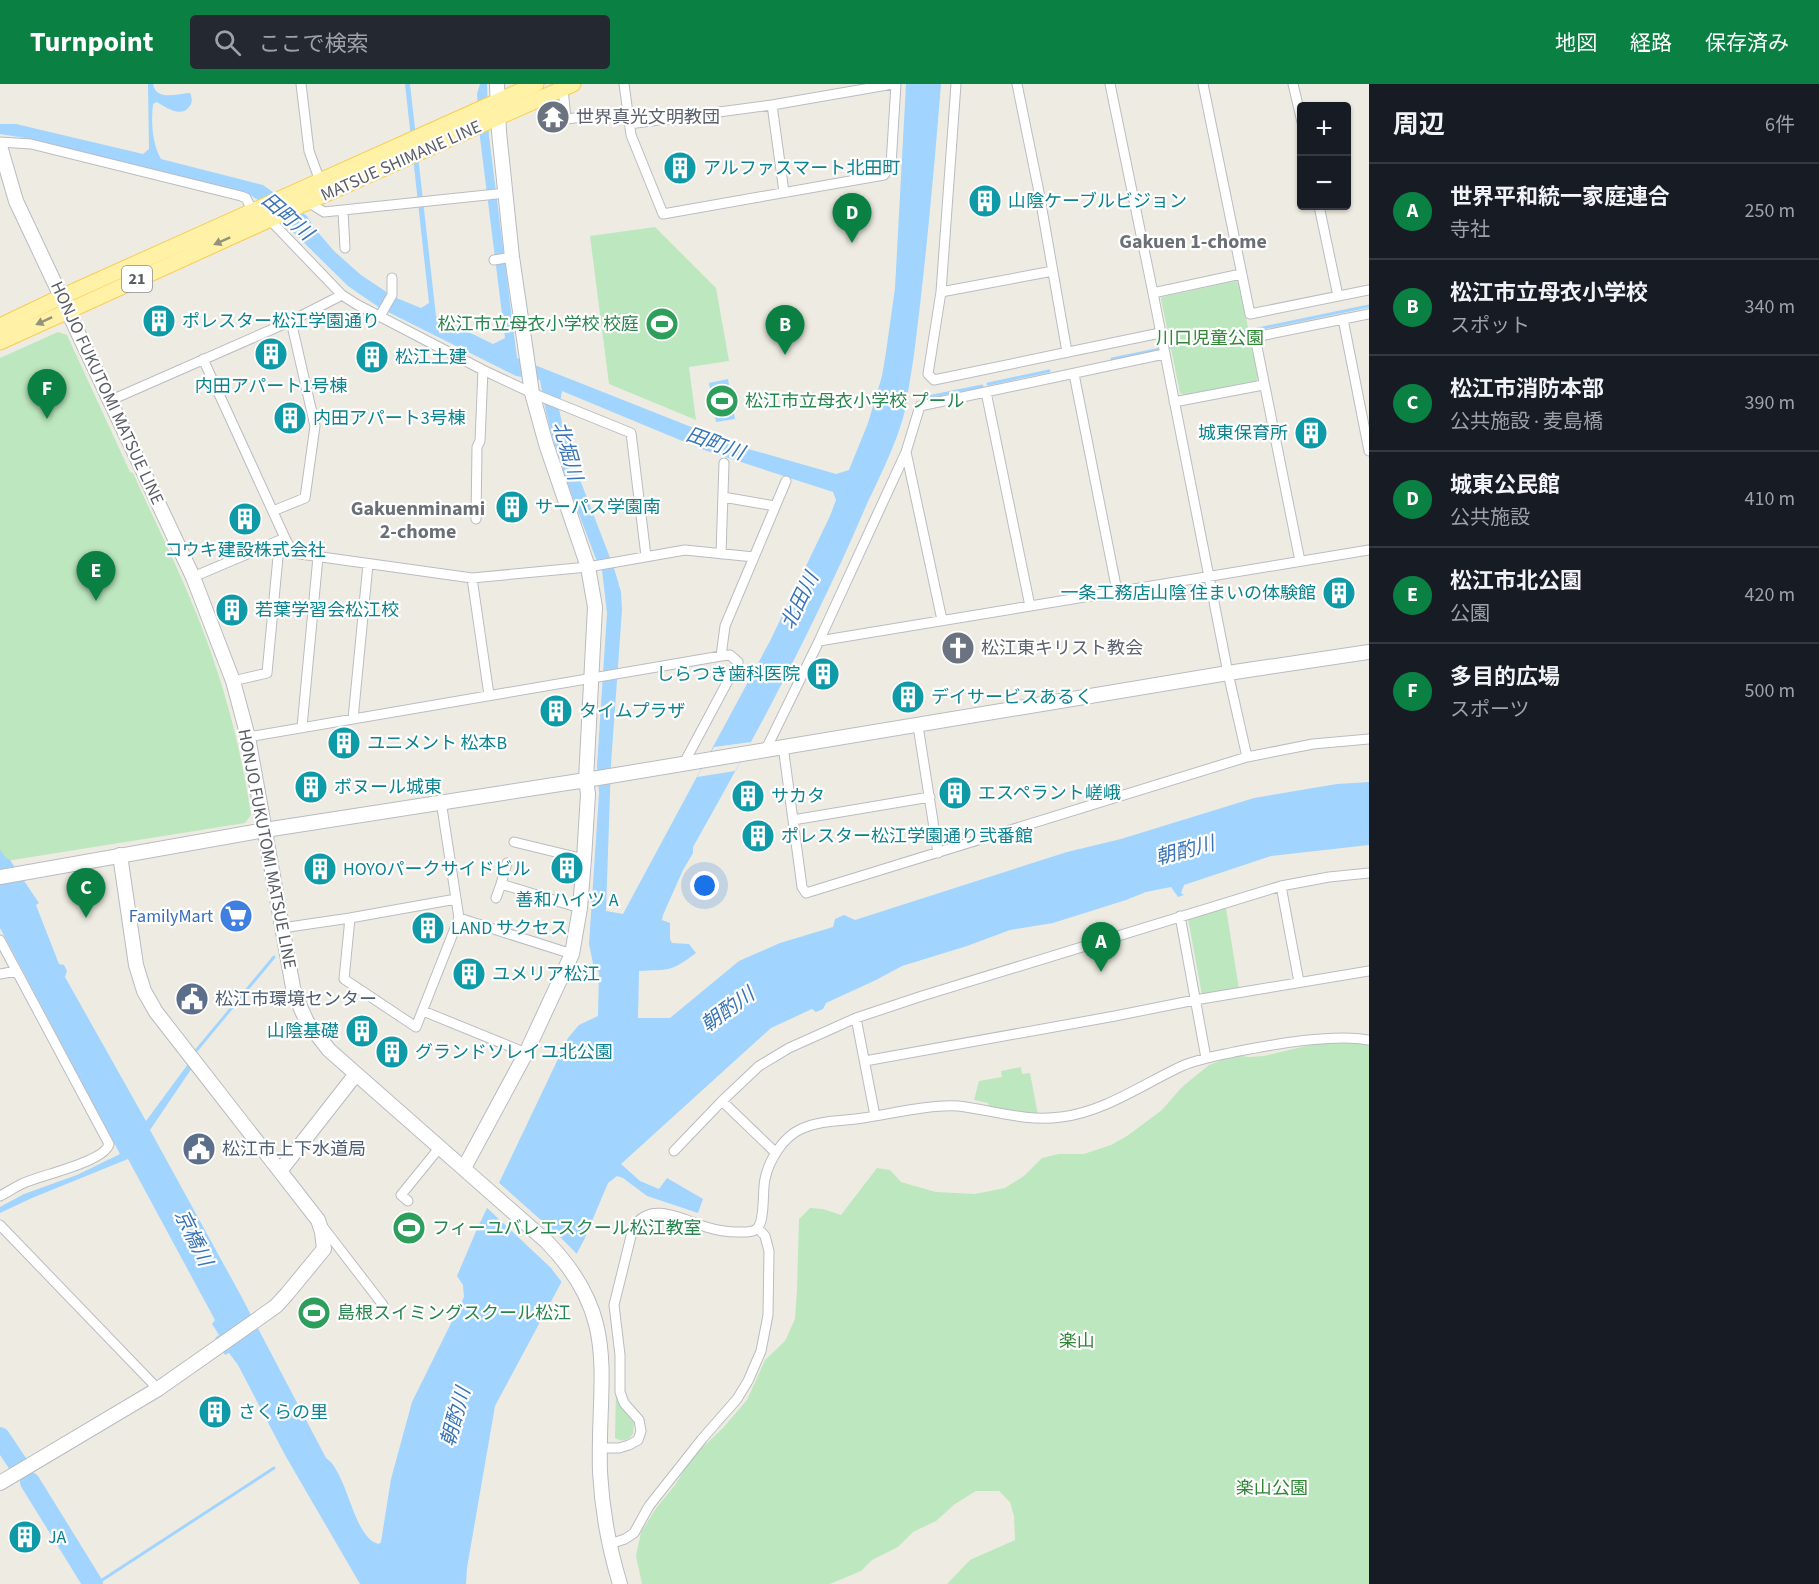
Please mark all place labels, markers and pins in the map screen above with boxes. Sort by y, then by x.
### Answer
temple icon: 世界真光文明教団 [535,99,571,135]
place label: 世界真光文明教団 [576,105,720,130]
building icon: アルファスマート北田町 [662,150,698,186]
place label: アルファスマート北田町 [703,156,900,181]
building icon: 山陰ケーブルビジョン [967,183,1003,219]
place label: 山陰ケーブルビジョン [1008,189,1187,214]
pin: D [832,194,872,243]
building icon: ポレスター松江学園通り [141,303,177,339]
sports icon: 松江市立母衣小学校 校庭 [644,306,680,342]
pin: B [766,306,804,355]
place label: ポレスター松江学園通り [182,309,380,334]
place label: 松江市立母衣小学校 校庭 [437,312,639,337]
building icon: 内田アパート1号棟 [253,336,289,372]
building icon: 松江土建 [354,339,390,375]
place label: 松江土建 [395,345,467,370]
pin: F [28,370,66,419]
place label: 内田アパート1号棟 [195,374,347,399]
sports icon: 松江市立母衣小学校 プール [704,383,740,419]
place label: 松江市立母衣小学校 プール [745,389,965,414]
building icon: 内田アパート3号棟 [272,400,308,436]
place label: 内田アパート3号棟 [313,406,466,431]
building icon: 城東保育所 [1293,415,1329,451]
place label: 城東保育所 [1198,421,1288,446]
building icon: サーパス学園南 [494,489,530,525]
place label: サーパス学園南 [535,495,661,520]
building icon: コウキ建設株式会社 [227,501,263,537]
place label: コウキ建設株式会社 [164,538,326,563]
pin: E [76,552,116,601]
building icon: 一条工務店山陰 住まいの体験館 [1321,575,1357,611]
place label: 一条工務店山陰 住まいの体験館 [1060,581,1316,606]
building icon: 若葉学習会松江校 [214,592,250,628]
place label: 若葉学習会松江校 [255,598,399,623]
church icon: 松江東キリスト教会 [940,630,976,666]
place label: 松江東キリスト教会 [981,636,1143,661]
building icon: しらつき歯科医院 [805,656,841,692]
place label: しらつき歯科医院 [656,662,800,687]
building icon: デイサービスあるく [890,679,926,715]
place label: デイサービスあるく [931,685,1093,710]
building icon: タイムプラザ [538,693,574,729]
place label: タイムプラザ [579,699,686,724]
building icon: ユニメント 松本B [326,725,362,761]
place label: ユニメント 松本B [367,731,507,756]
building icon: ボヌール城東 [293,769,329,805]
place label: ボヌール城東 [334,775,442,800]
building icon: エスペラント嵯峨 [937,775,973,811]
building icon: サカタ [730,778,766,814]
place label: エスペラント嵯峨 [978,781,1121,806]
place label: サカタ [771,784,825,809]
building icon: ポレスター松江学園通り弐番館 [740,818,776,854]
place label: ポレスター松江学園通り弐番館 [781,824,1033,849]
building icon: 善和ハイツ A [549,850,585,886]
building icon: HOYOパークサイドビル [302,851,338,887]
place label: HOYOパークサイドビル [343,857,531,882]
pin: C [66,868,106,918]
place label: 善和ハイツ A [515,888,619,913]
supermarket icon: FamilyMart [218,898,254,934]
place label: FamilyMart [129,904,213,929]
building icon: LAND サクセス [410,910,446,946]
place label: LAND サクセス [451,916,568,941]
pin: A [1082,922,1120,972]
building icon: ユメリア松江 [451,956,487,992]
place label: ユメリア松江 [492,962,600,987]
public building icon: 松江市環境センター [174,981,210,1017]
place label: 松江市環境センター [215,987,377,1012]
building icon: 山陰基礎 [344,1013,380,1049]
place label: 山陰基礎 [267,1019,339,1044]
building icon: グランドソレイユ北公園 [374,1034,410,1070]
place label: グランドソレイユ北公園 [415,1040,613,1065]
public building icon: 松江市上下水道局 [181,1131,217,1167]
place label: 松江市上下水道局 [222,1137,366,1162]
sports icon: フィーユバレエスクール松江教室 [391,1210,427,1246]
place label: フィーユバレエスクール松江教室 [432,1216,702,1241]
sports icon: 島根スイミングスクール松江 [296,1295,332,1331]
place label: 島根スイミングスクール松江 [337,1301,571,1326]
building icon: さくらの里 [197,1394,233,1430]
place label: さくらの里 [238,1400,328,1425]
building icon: JA [7,1519,43,1555]
place label: JA [48,1525,67,1550]

